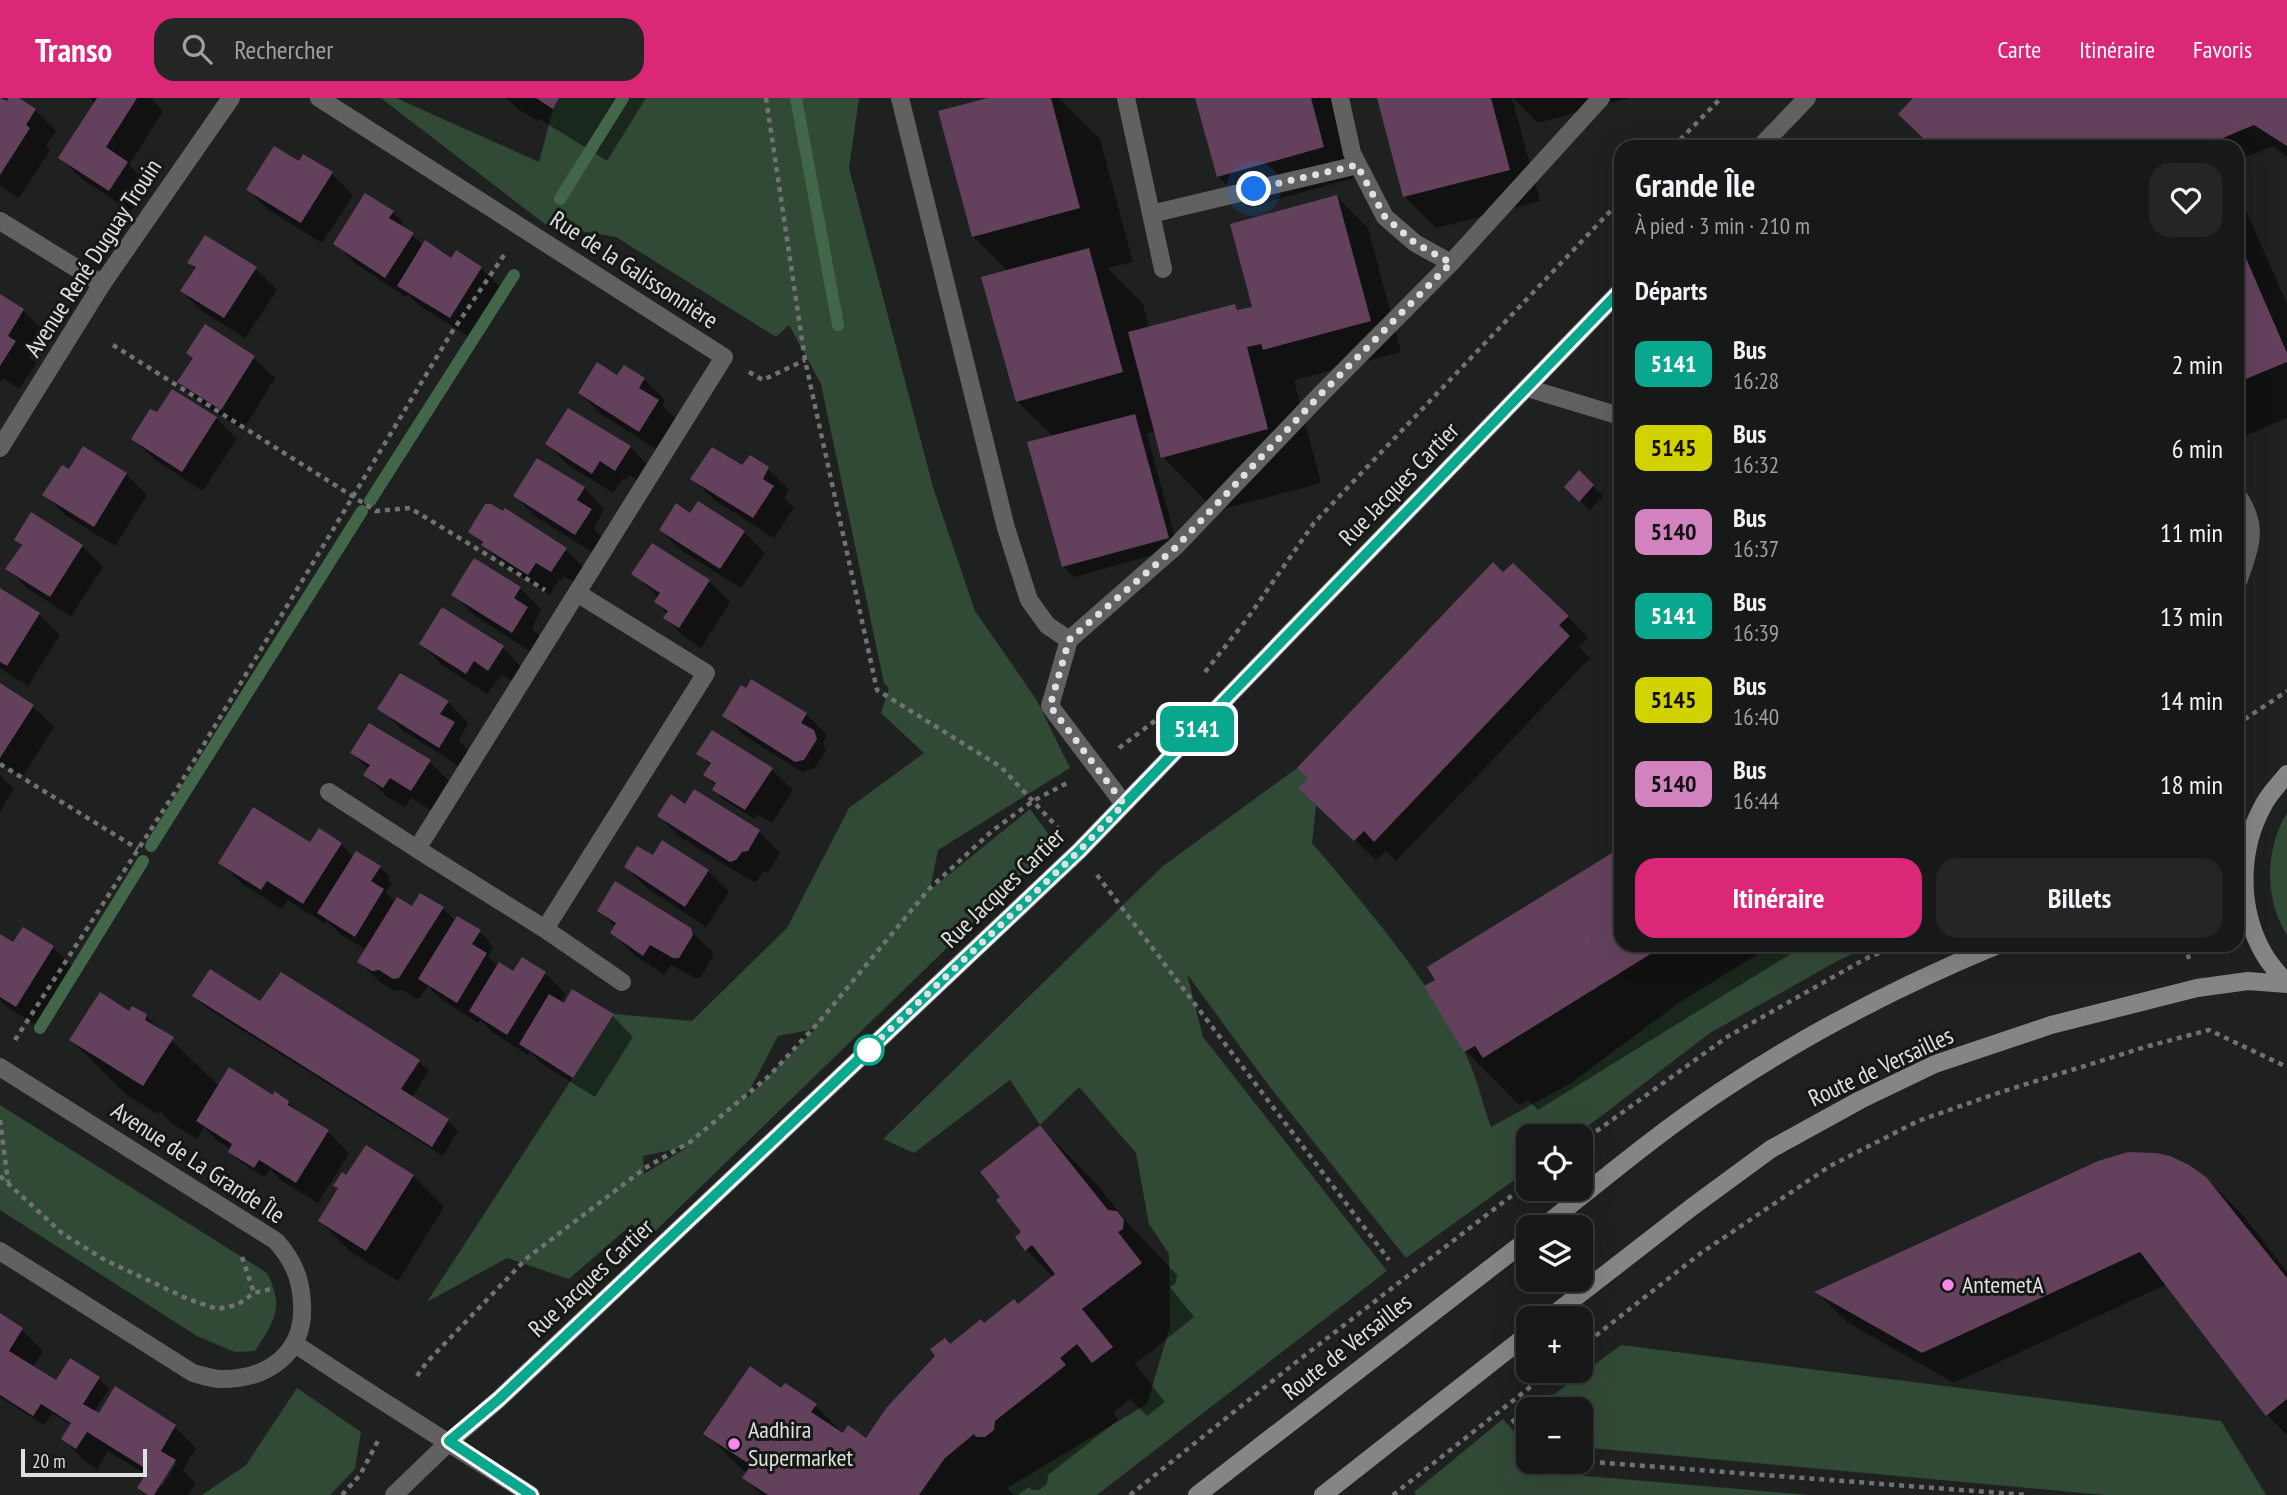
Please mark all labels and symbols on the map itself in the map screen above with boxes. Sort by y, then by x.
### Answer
street label: Avenue René Duguay Trouin [17,153,168,363]
your location [1236,171,1271,206]
street label: Rue de la Galissonnière [544,204,724,335]
street label: Rue Jacques Cartier [1332,415,1466,552]
line badge: 5141 [1148,706,1246,752]
street label: Rue Jacques Cartier [934,821,1071,954]
street label: Route de Versailles [1803,1020,1958,1114]
unlabelled marker [854,1035,884,1065]
street label: Avenue de La Grande Île [106,1095,291,1230]
street label: Rue Jacques Cartier [522,1211,660,1344]
place label: AntemetA [1962,1269,2044,1300]
marker: AntemetA [1940,1277,1956,1293]
street label: Route de Versailles [1276,1286,1418,1407]
place label: Aadhira Supermarket [748,1414,853,1473]
marker: Aadhira Supermarket [726,1436,742,1452]
scale bar [21,1446,147,1478]

